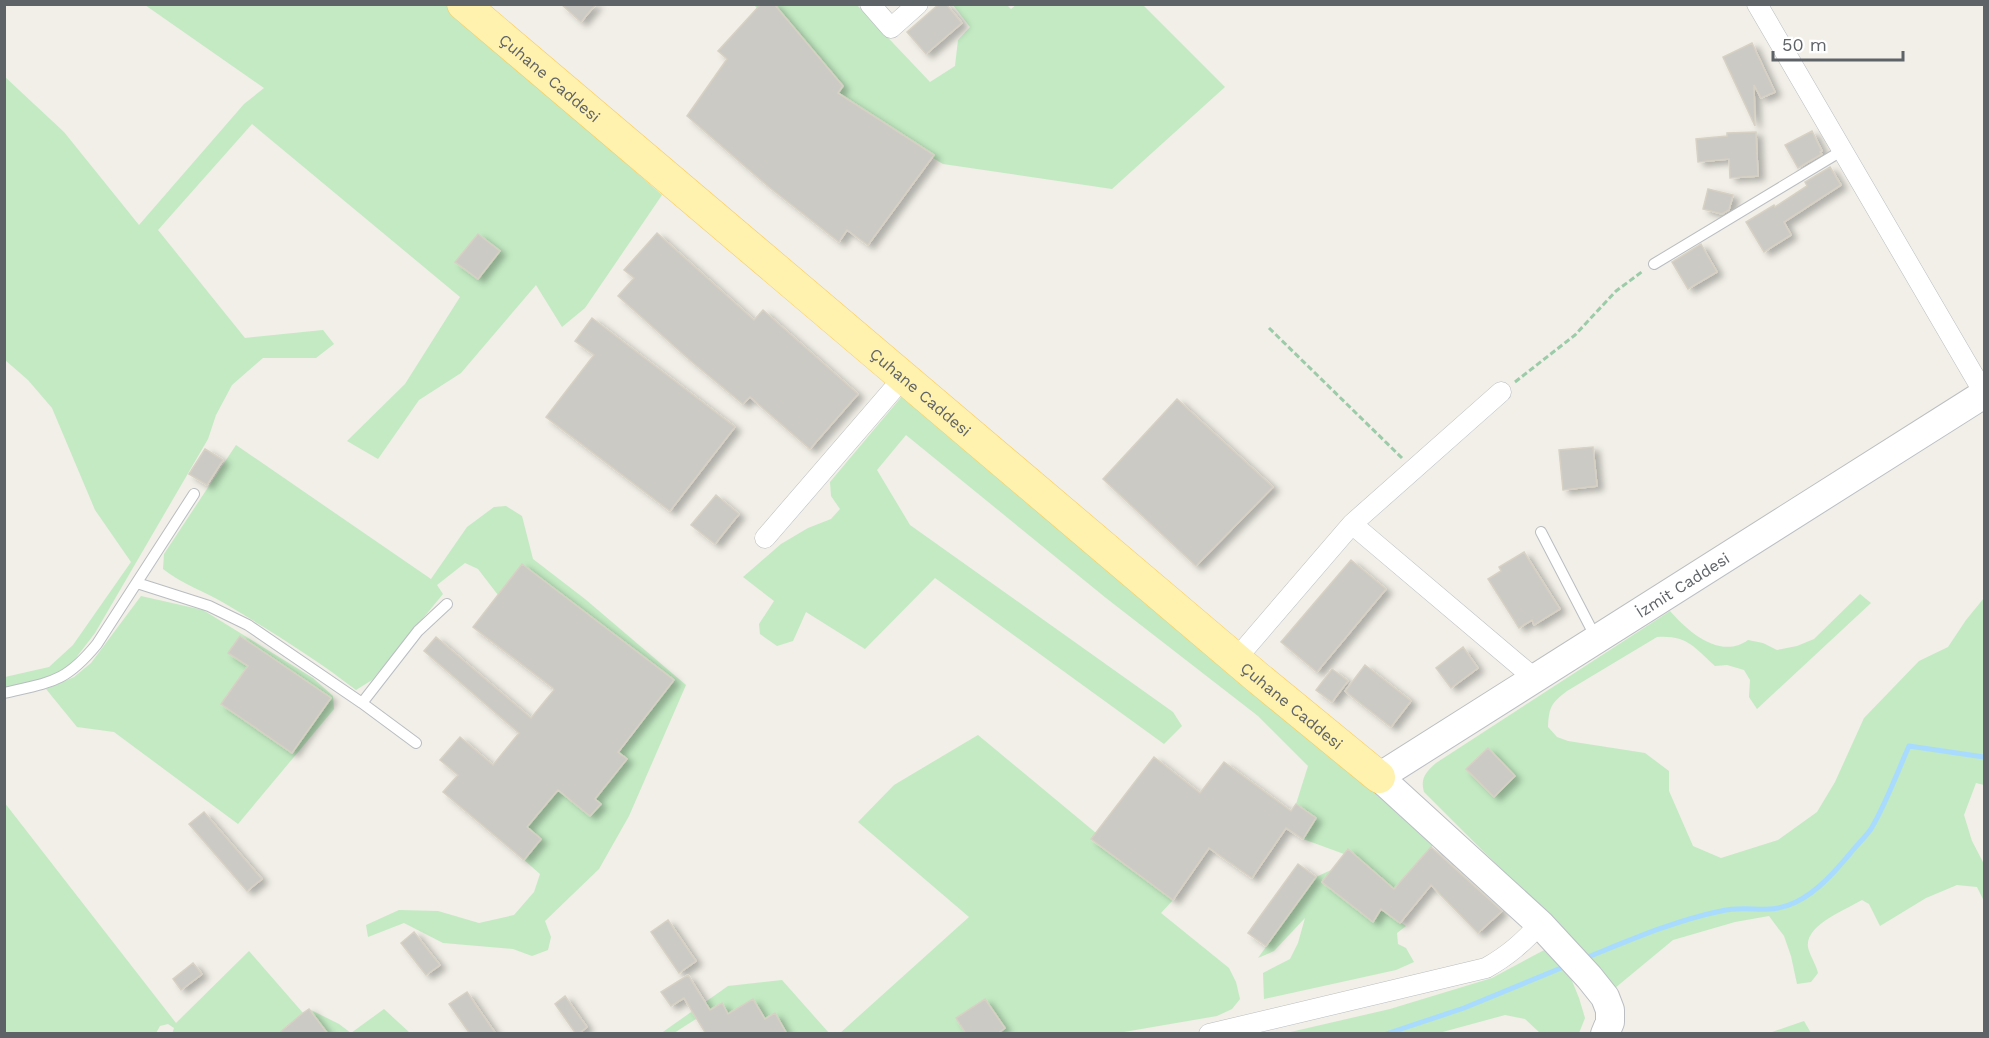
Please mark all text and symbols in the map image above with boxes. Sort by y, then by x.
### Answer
scale bar [1773,24,1904,62]
street label: Çuhane Caddesi [496,30,604,126]
text: 50 m [1782,34,1827,55]
street label: Çuhane Caddesi [866,344,975,440]
street label: İzmit Caddesi [1632,548,1733,621]
street label: Çuhane Caddesi [1237,658,1347,753]

